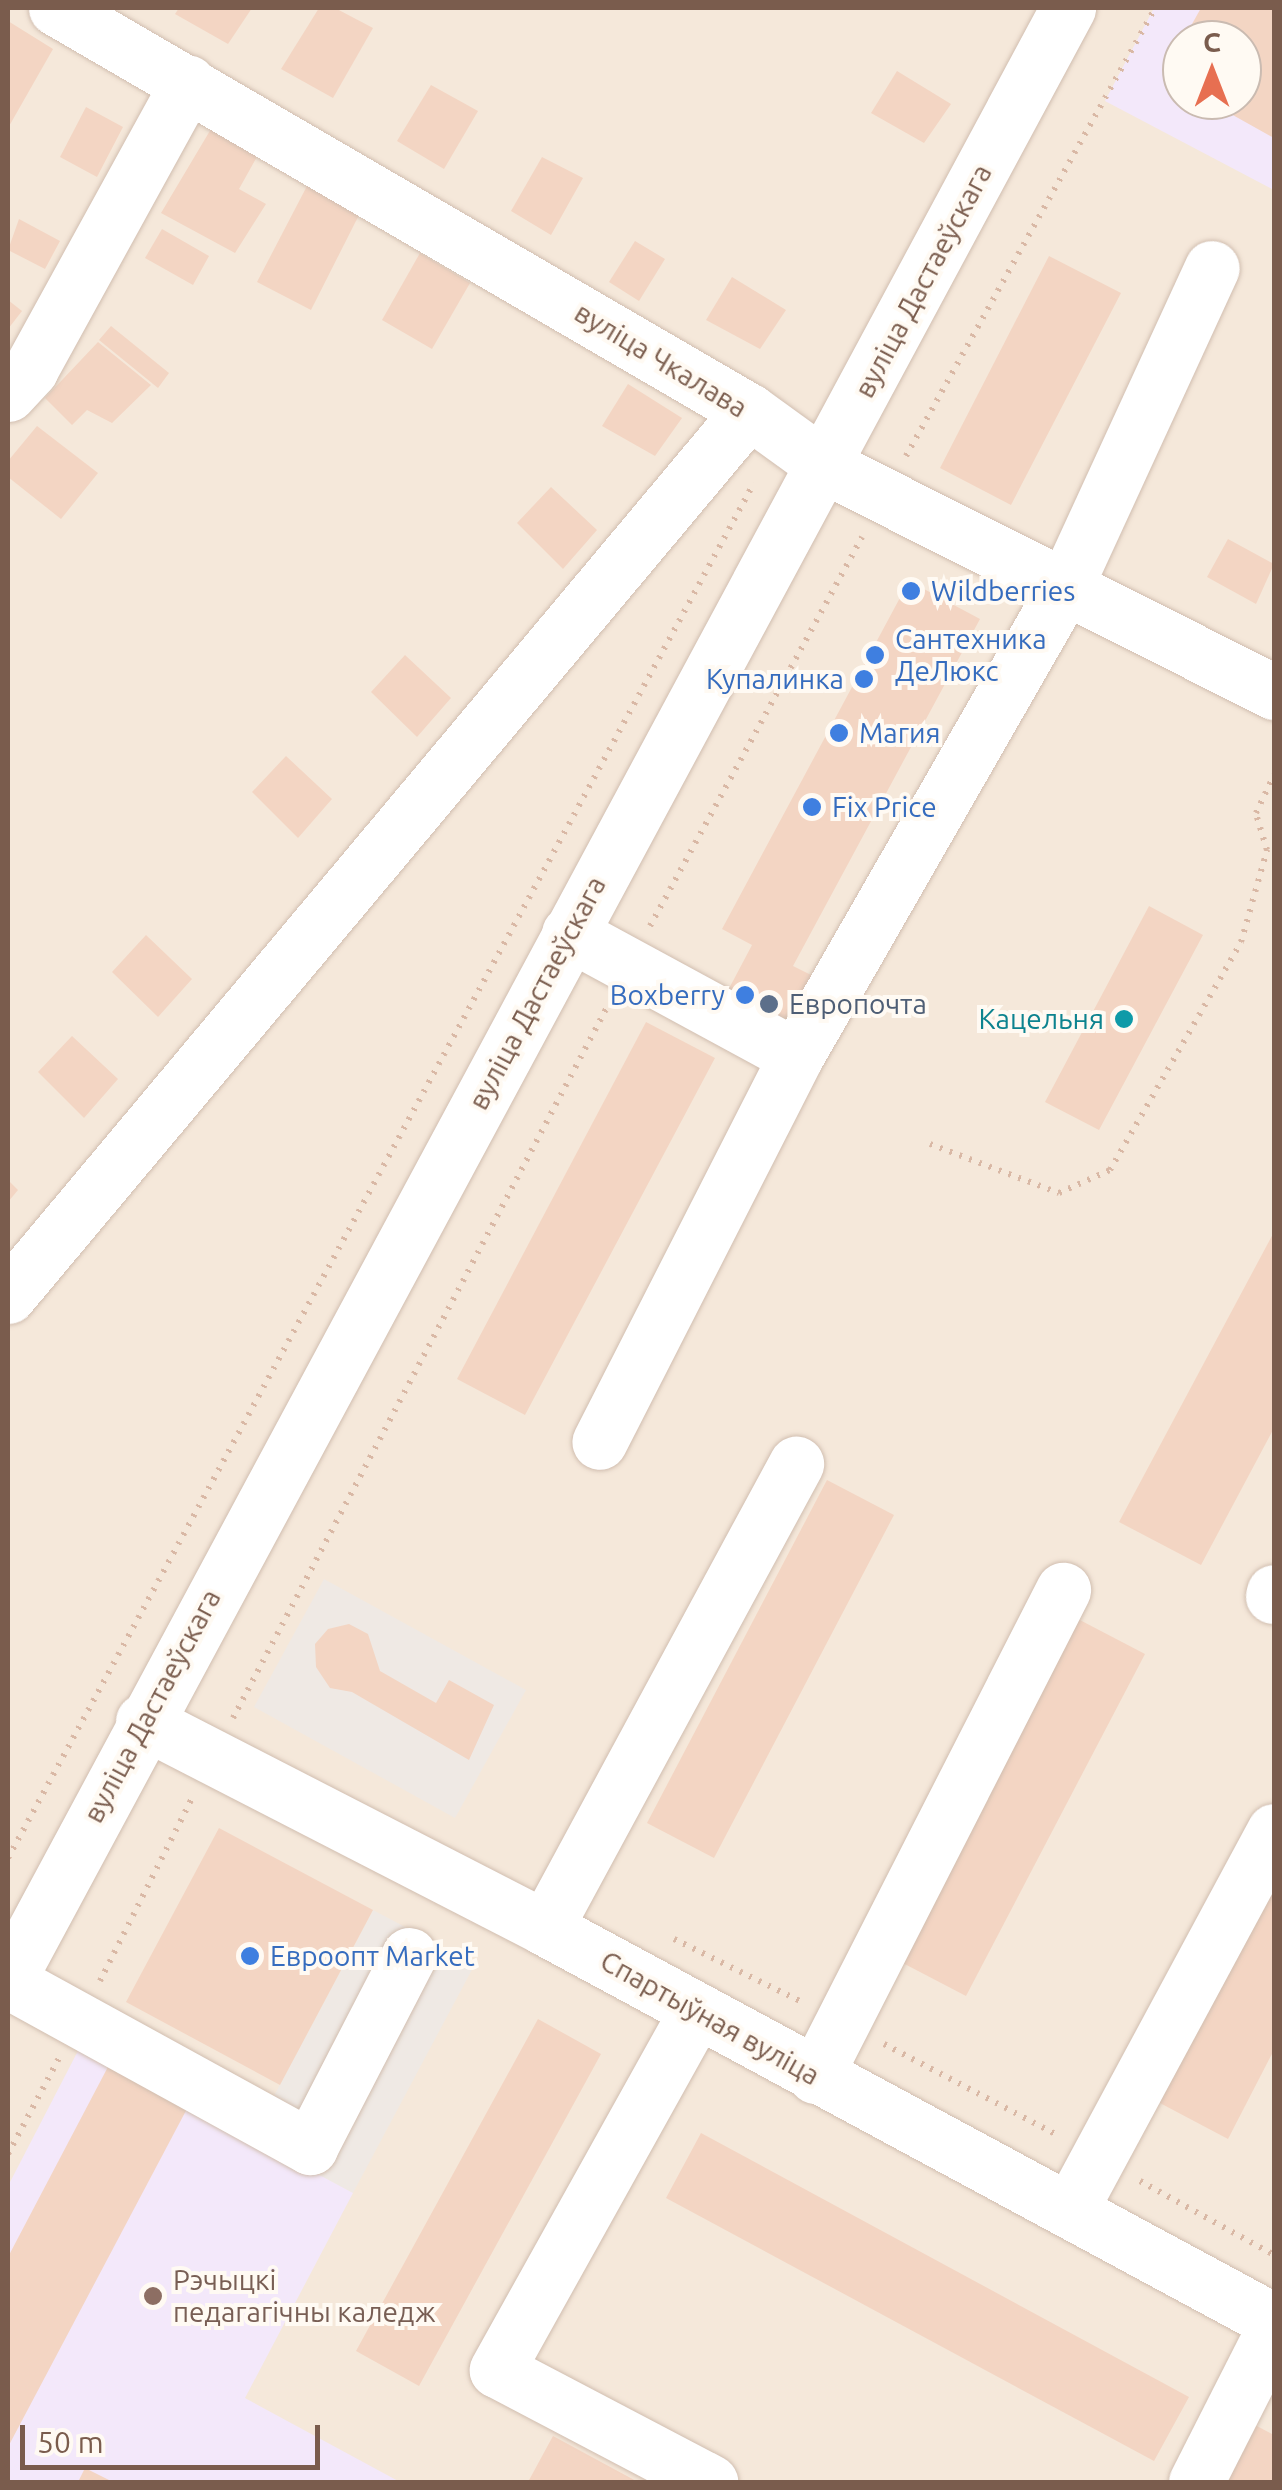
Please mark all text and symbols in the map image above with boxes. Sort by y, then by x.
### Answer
north arrow [1162,20,1262,120]
text: С [1203,26,1221,57]
street label: вуліца Дастаеўскага [847,159,999,403]
street label: вуліца Чкалава [569,295,753,425]
place label: Wildberries [931,574,1075,608]
marker: Wildberries [900,580,922,602]
place label: Сантехника ДеЛюкс [895,622,1047,688]
marker: Сантехника ДеЛюкс [864,644,886,666]
place label: Купалинка [706,662,844,696]
marker: Купалинка [853,668,875,690]
place label: Магия [859,716,941,750]
marker: Магия [828,722,850,744]
place label: Fix Price [832,790,937,824]
marker: Fix Price [801,796,823,818]
street label: вуліца Дастаеўскага [461,871,613,1115]
place label: Boxberry [610,978,725,1012]
marker: Boxberry [734,984,756,1006]
place label: Европочта [789,987,927,1021]
marker: Европочта [758,993,780,1015]
place label: Кацельня [979,1002,1104,1036]
marker: Кацельня [1113,1008,1135,1030]
street label: вуліца Дастаеўскага [76,1584,228,1828]
place label: Евроопт Market [270,1939,475,1973]
street label: Спартыўная вуліца [595,1944,825,2092]
marker: Евроопт Market [239,1945,261,1967]
place label: Рэчыцкі педагагічны каледж [173,2263,436,2329]
marker: Рэчыцкі педагагічны каледж [142,2285,164,2307]
scale bar [25,2405,325,2467]
text: 50 m [37,2425,104,2459]

